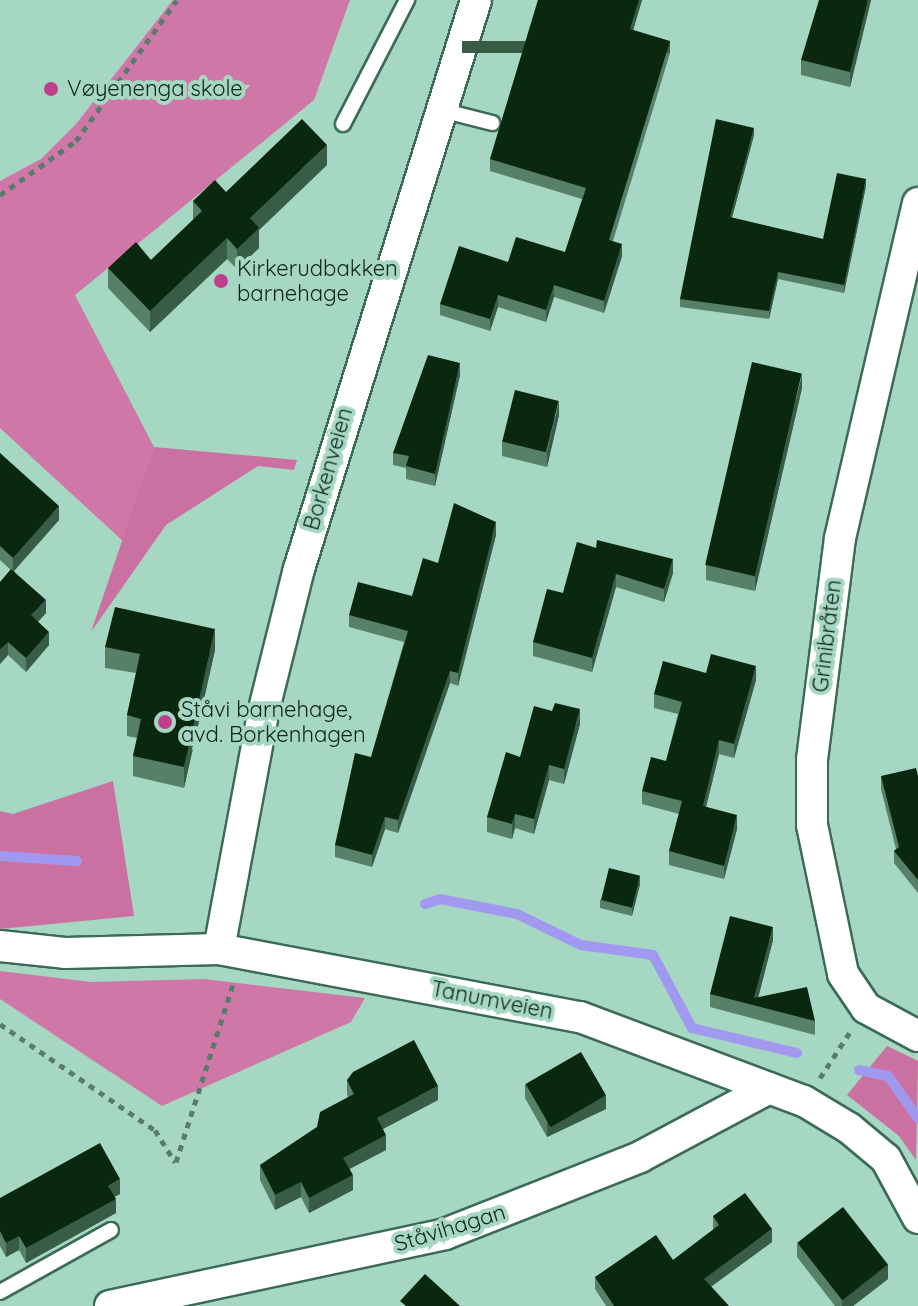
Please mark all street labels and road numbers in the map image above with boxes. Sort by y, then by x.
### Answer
street label: Borkenveien [298,405,358,533]
street label: Grinibråten [807,578,847,694]
street label: Tanumveien [429,975,555,1025]
street label: Ståvihagan [391,1199,509,1257]

